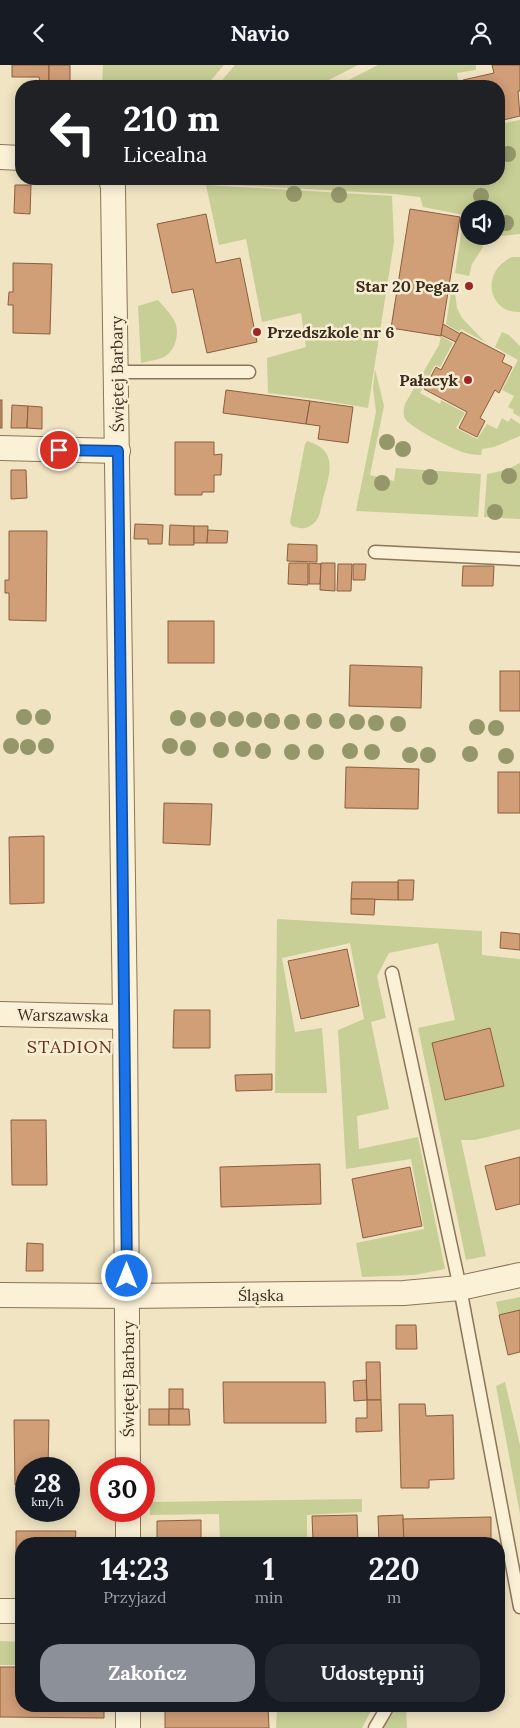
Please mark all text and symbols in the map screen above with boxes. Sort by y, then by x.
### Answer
icon: back [25,19,53,47]
text: Navio [230,19,290,47]
icon: person [467,19,495,47]
text: 210 m [123,96,220,141]
icon: left [40,100,105,165]
text: Licealna [123,140,207,168]
map controls [460,200,505,245]
button: sound [460,200,505,245]
place label: Star 20 Pegaz [356,276,459,296]
marker: Star 20 Pegaz [463,280,475,292]
street label: Świętej Barbary [106,315,128,432]
place label: Przedszkole nr 6 [267,322,394,342]
marker: Przedszkole nr 6 [251,326,263,338]
place label: Pałacyk [399,370,458,390]
marker: Pałacyk [462,374,474,386]
pin [38,429,80,471]
icon: arrive [45,436,73,464]
street label: Warszawska [17,1004,109,1026]
district label: STADION [27,1035,113,1058]
position arrow [100,1249,152,1301]
street label: Śląska [238,1285,284,1305]
street label: Świętej Barbary [118,1320,138,1437]
speed limit sign: 30 [90,1457,155,1522]
text: 28 [34,1467,61,1499]
text: km/h [31,1494,64,1509]
text: 14:23 [100,1550,169,1588]
text: 1 [263,1550,275,1588]
text: 220 [369,1550,420,1588]
text: Przyjazd [103,1587,166,1607]
text: min [255,1587,283,1607]
text: m [387,1587,401,1607]
button: Zakończ [40,1644,255,1702]
button: Udostępnij [265,1644,480,1702]

